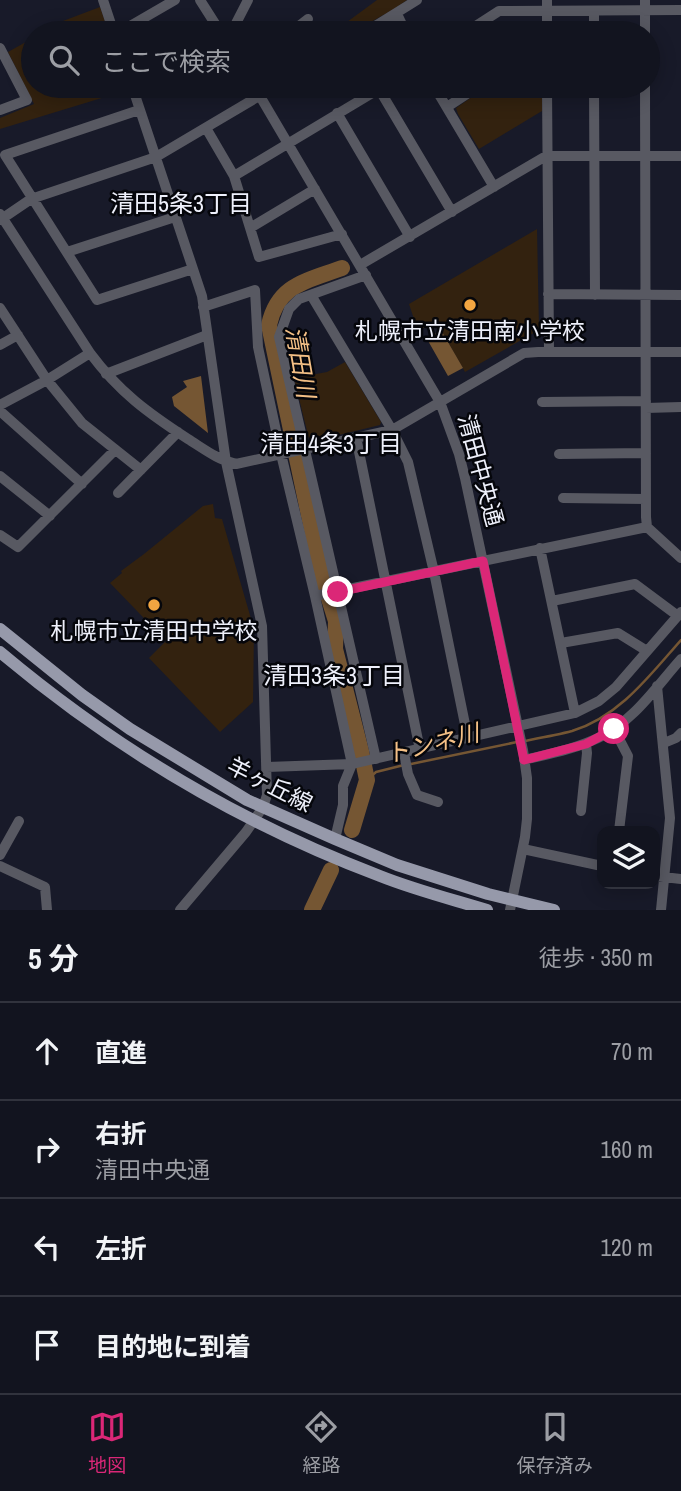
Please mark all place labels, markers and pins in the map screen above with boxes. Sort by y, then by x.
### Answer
marker: 札幌市立清田南小学校 [462,297,478,313]
place label: 札幌市立清田南小学校 [355,315,585,346]
marker: 札幌市立清田中学校 [146,597,162,613]
place label: 札幌市立清田中学校 [51,615,258,646]

